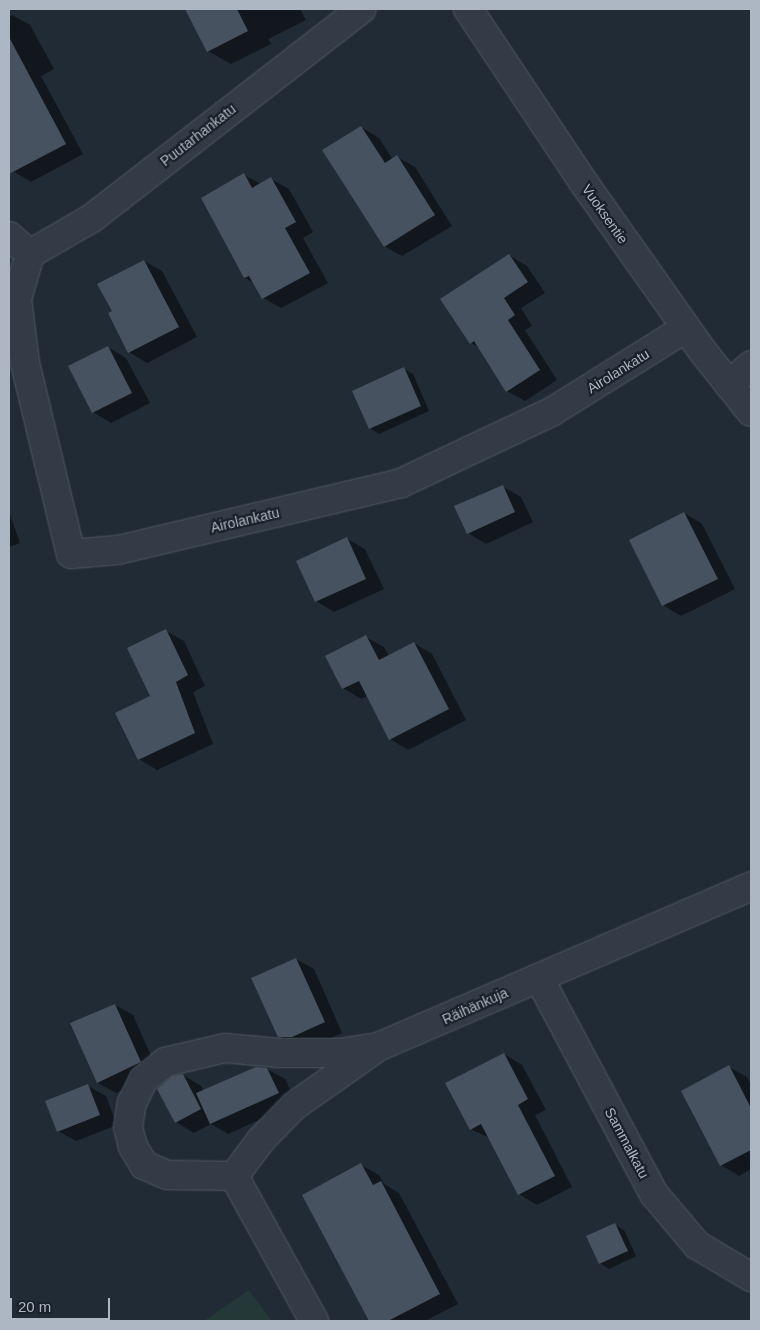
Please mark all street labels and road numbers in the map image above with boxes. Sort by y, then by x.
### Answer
street label: Puutarhankatu [157,100,239,170]
street label: Vuoksentie [578,181,632,247]
street label: Airolankatu [584,345,652,397]
street label: Airolankatu [209,504,281,536]
street label: Räihänkuja [440,984,510,1028]
street label: Sammalkatu [601,1105,653,1181]

